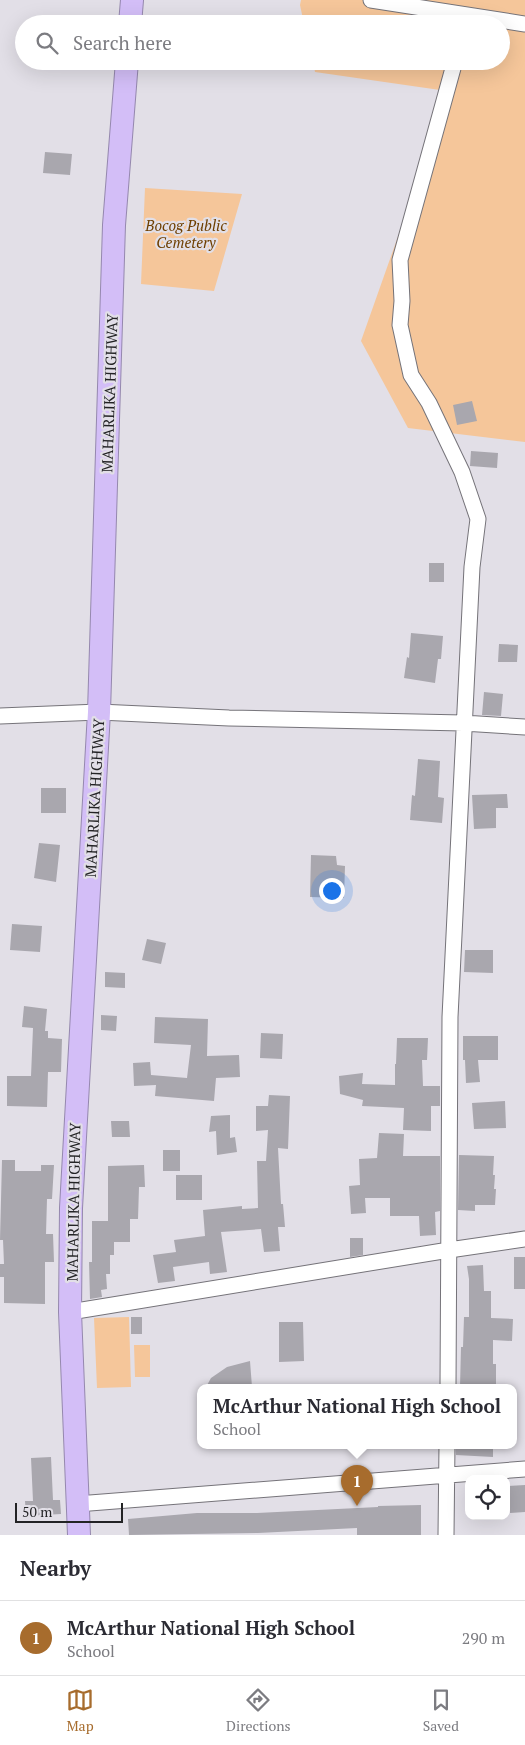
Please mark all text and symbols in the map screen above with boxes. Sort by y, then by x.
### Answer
search box [15,15,510,70]
icon: search [33,29,61,57]
text: Search here [73,30,172,55]
park label: Bocog Public Cemetery [144,215,227,252]
street label: MAHARLIKA HIGHWAY [96,313,122,473]
street label: MAHARLIKA HIGHWAY [80,718,108,878]
your location [319,878,345,904]
street label: MAHARLIKA HIGHWAY [62,1122,84,1282]
popup [197,1384,517,1449]
text: McArthur National High School [213,1393,501,1418]
text: School [213,1418,261,1440]
pin: 1 [341,1465,373,1506]
map controls [465,1475,510,1520]
button: locate [465,1475,510,1520]
scale bar [15,1500,122,1523]
text: 50 m [22,1502,52,1521]
text: Nearby [20,1554,91,1582]
text: McArthur National High School [67,1615,355,1640]
text: 1 [31,1627,41,1649]
text: 290 m [462,1627,505,1649]
text: School [67,1640,115,1662]
tab: Map [66,1686,94,1735]
tab: Directions [226,1686,291,1735]
tab: Saved [423,1686,459,1735]

